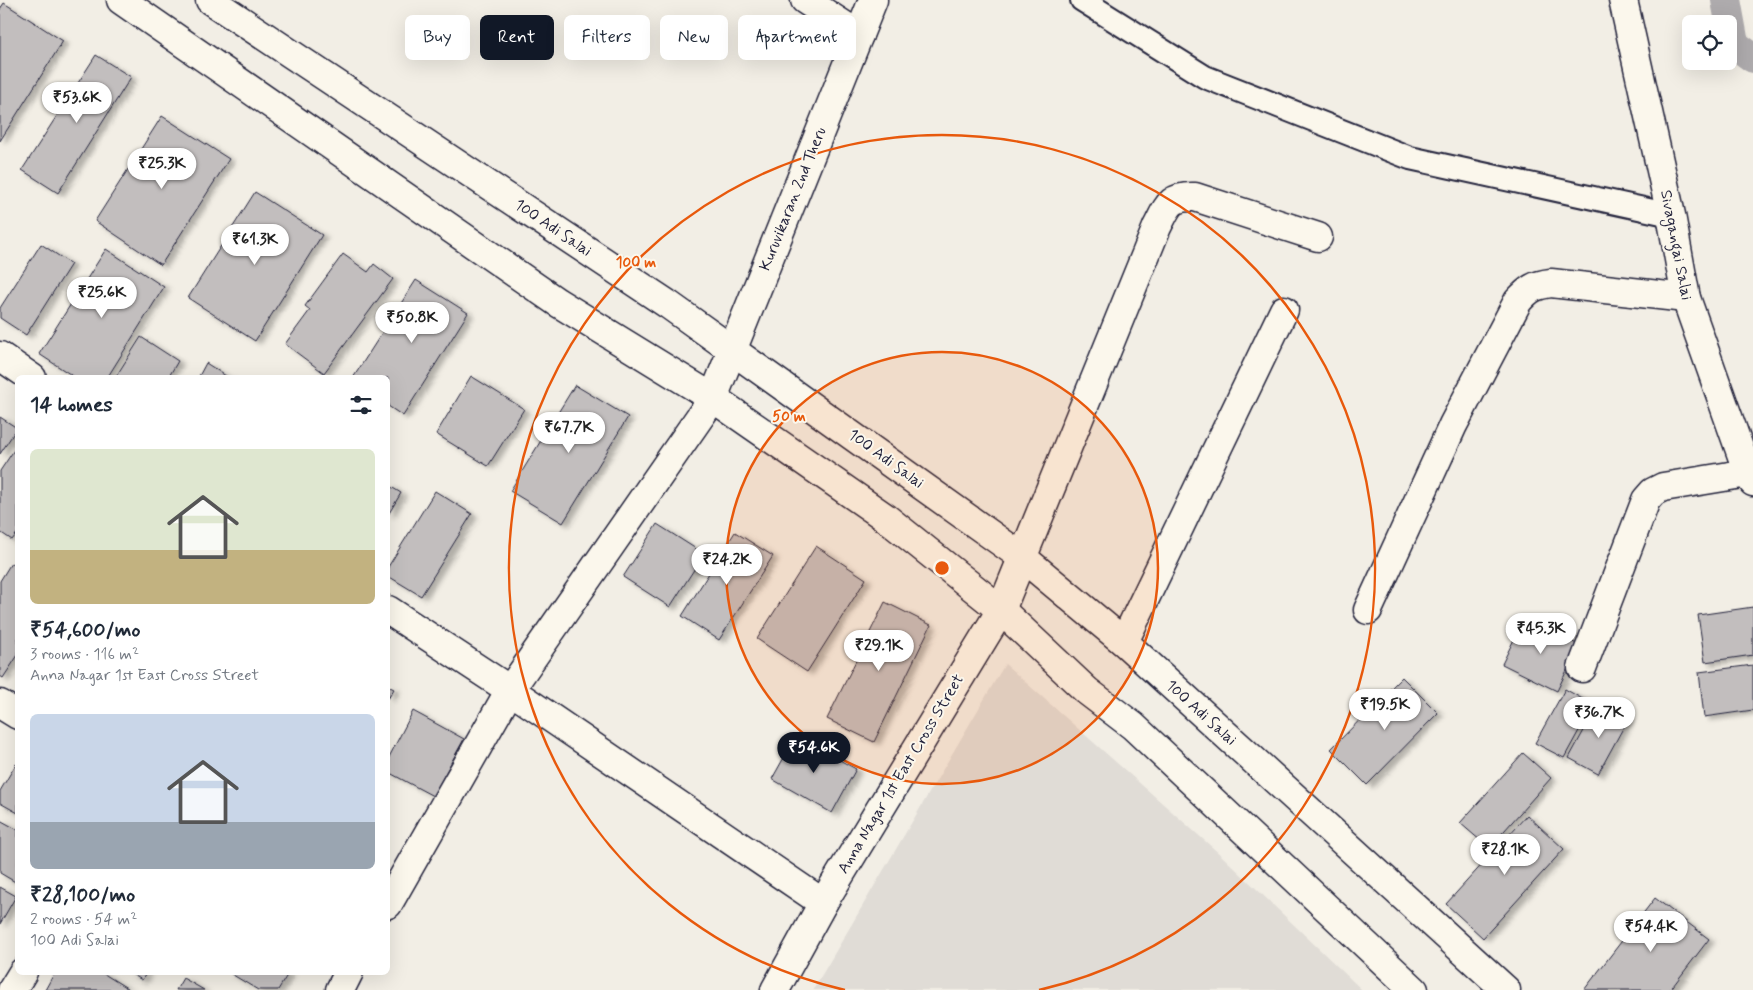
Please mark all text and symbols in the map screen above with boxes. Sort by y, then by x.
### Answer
chip: Buy [405,15,470,60]
chip: Rent [480,15,554,60]
chip: Filters [564,15,650,60]
chip: New [660,15,728,60]
chip: Apartment [738,15,856,60]
map controls [1682,15,1737,70]
button: locate [1682,15,1737,70]
pin: ₹53.6K [36,82,118,124]
text: ₹53.6K [53,87,101,108]
street label: Kuruvikaran 2nd Theru [755,124,831,274]
pin: ₹25.3K [121,148,203,190]
text: ₹25.3K [138,153,186,174]
street label: Sivagangai Salai [1654,188,1697,302]
street label: 100 Adi Salai [510,194,596,262]
pin: ₹61.3K [214,224,296,266]
text: ₹61.3K [232,229,278,250]
text: 100 m [616,253,656,273]
pin: ₹25.6K [61,276,143,319]
text: ₹25.6K [78,282,126,303]
pin: ₹50.8K [371,302,453,344]
text: ₹50.8K [386,307,438,328]
text: 14 homes [30,391,113,419]
icon: filters [347,391,375,419]
text: 50 m [772,407,806,427]
pin: ₹67.7K [528,412,610,454]
text: ₹67.7K [544,417,594,438]
street label: 100 Adi Salai [844,424,928,494]
icon: home [158,482,248,572]
pin: ₹24.2K [686,544,768,586]
text: ₹24.2K [702,549,752,570]
centre of rings [933,559,951,577]
pin: ₹45.3K [1500,612,1582,655]
text: ₹54,600/mo [30,616,140,644]
text: ₹45.3K [1517,618,1565,639]
pin: ₹29.1K [838,630,920,672]
text: ₹29.1K [855,635,903,656]
text: 3 rooms · 116 m² [30,644,139,665]
text: Anna Nagar 1st East Cross Street [30,665,259,686]
street label: Anna Nagar 1st East Cross Street [833,670,969,878]
street label: 100 Adi Salai [1161,675,1241,751]
pin: ₹19.5K [1344,688,1426,731]
text: ₹19.5K [1360,694,1410,715]
pin: ₹36.7K [1558,696,1640,739]
text: ₹36.7K [1574,702,1624,723]
pin: ₹54.6K [773,732,855,774]
text: ₹54.6K [788,737,840,758]
icon: home [158,747,248,837]
pin: ₹28.1K [1464,834,1546,876]
text: ₹28.1K [1481,839,1529,860]
text: ₹28,100/mo [30,881,135,909]
text: 2 rooms · 54 m² [30,909,137,930]
pin: ₹54.4K [1610,910,1692,953]
text: ₹54.4K [1625,916,1677,937]
text: 100 Adi Salai [30,930,119,951]

